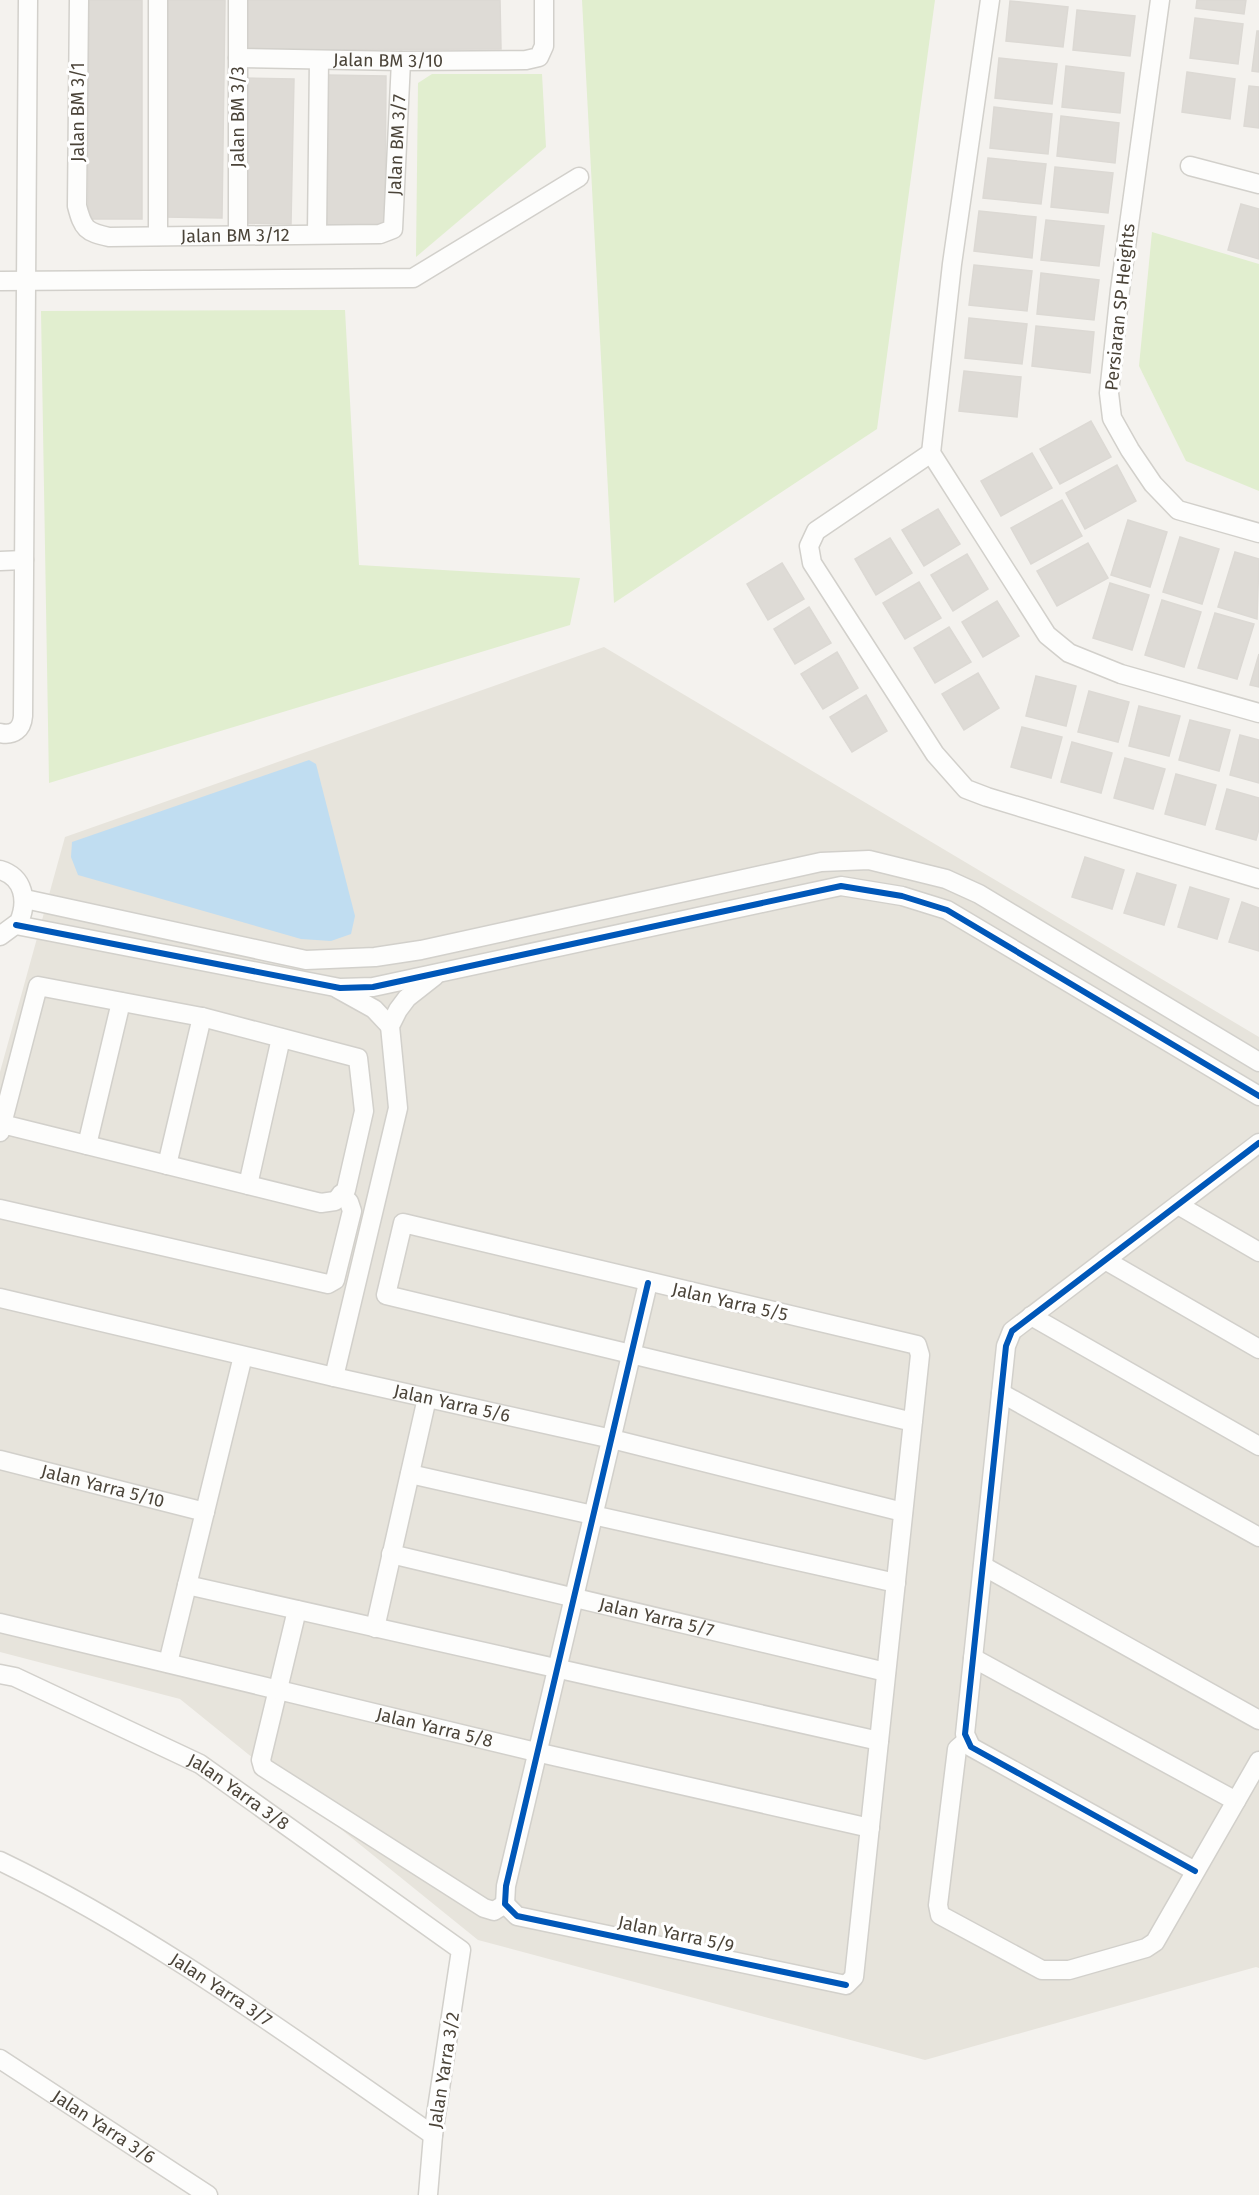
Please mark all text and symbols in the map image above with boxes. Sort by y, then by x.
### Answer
street label: Jalan BM 3/10 [333,49,443,72]
street label: Jalan BM 3/1 [67,62,89,162]
street label: Jalan BM 3/3 [227,66,249,168]
street label: Jalan BM 3/7 [384,94,410,196]
street label: Persiaran SP Heights [1100,222,1140,392]
street label: Jalan BM 3/12 [181,224,290,247]
street label: Jalan Yarra 5/5 [670,1278,790,1326]
street label: Jalan Yarra 5/6 [392,1380,512,1427]
street label: Jalan Yarra 5/10 [39,1460,167,1512]
street label: Jalan Yarra 5/7 [597,1593,716,1642]
street label: Jalan Yarra 5/8 [374,1703,495,1752]
street label: Jalan Yarra 3/8 [184,1749,293,1835]
street label: Jalan Yarra 5/9 [616,1911,736,1957]
street label: Jalan Yarra 3/7 [166,1948,276,2031]
street label: Jalan Yarra 3/2 [424,2010,464,2130]
street label: Jalan Yarra 3/6 [48,2085,159,2169]

